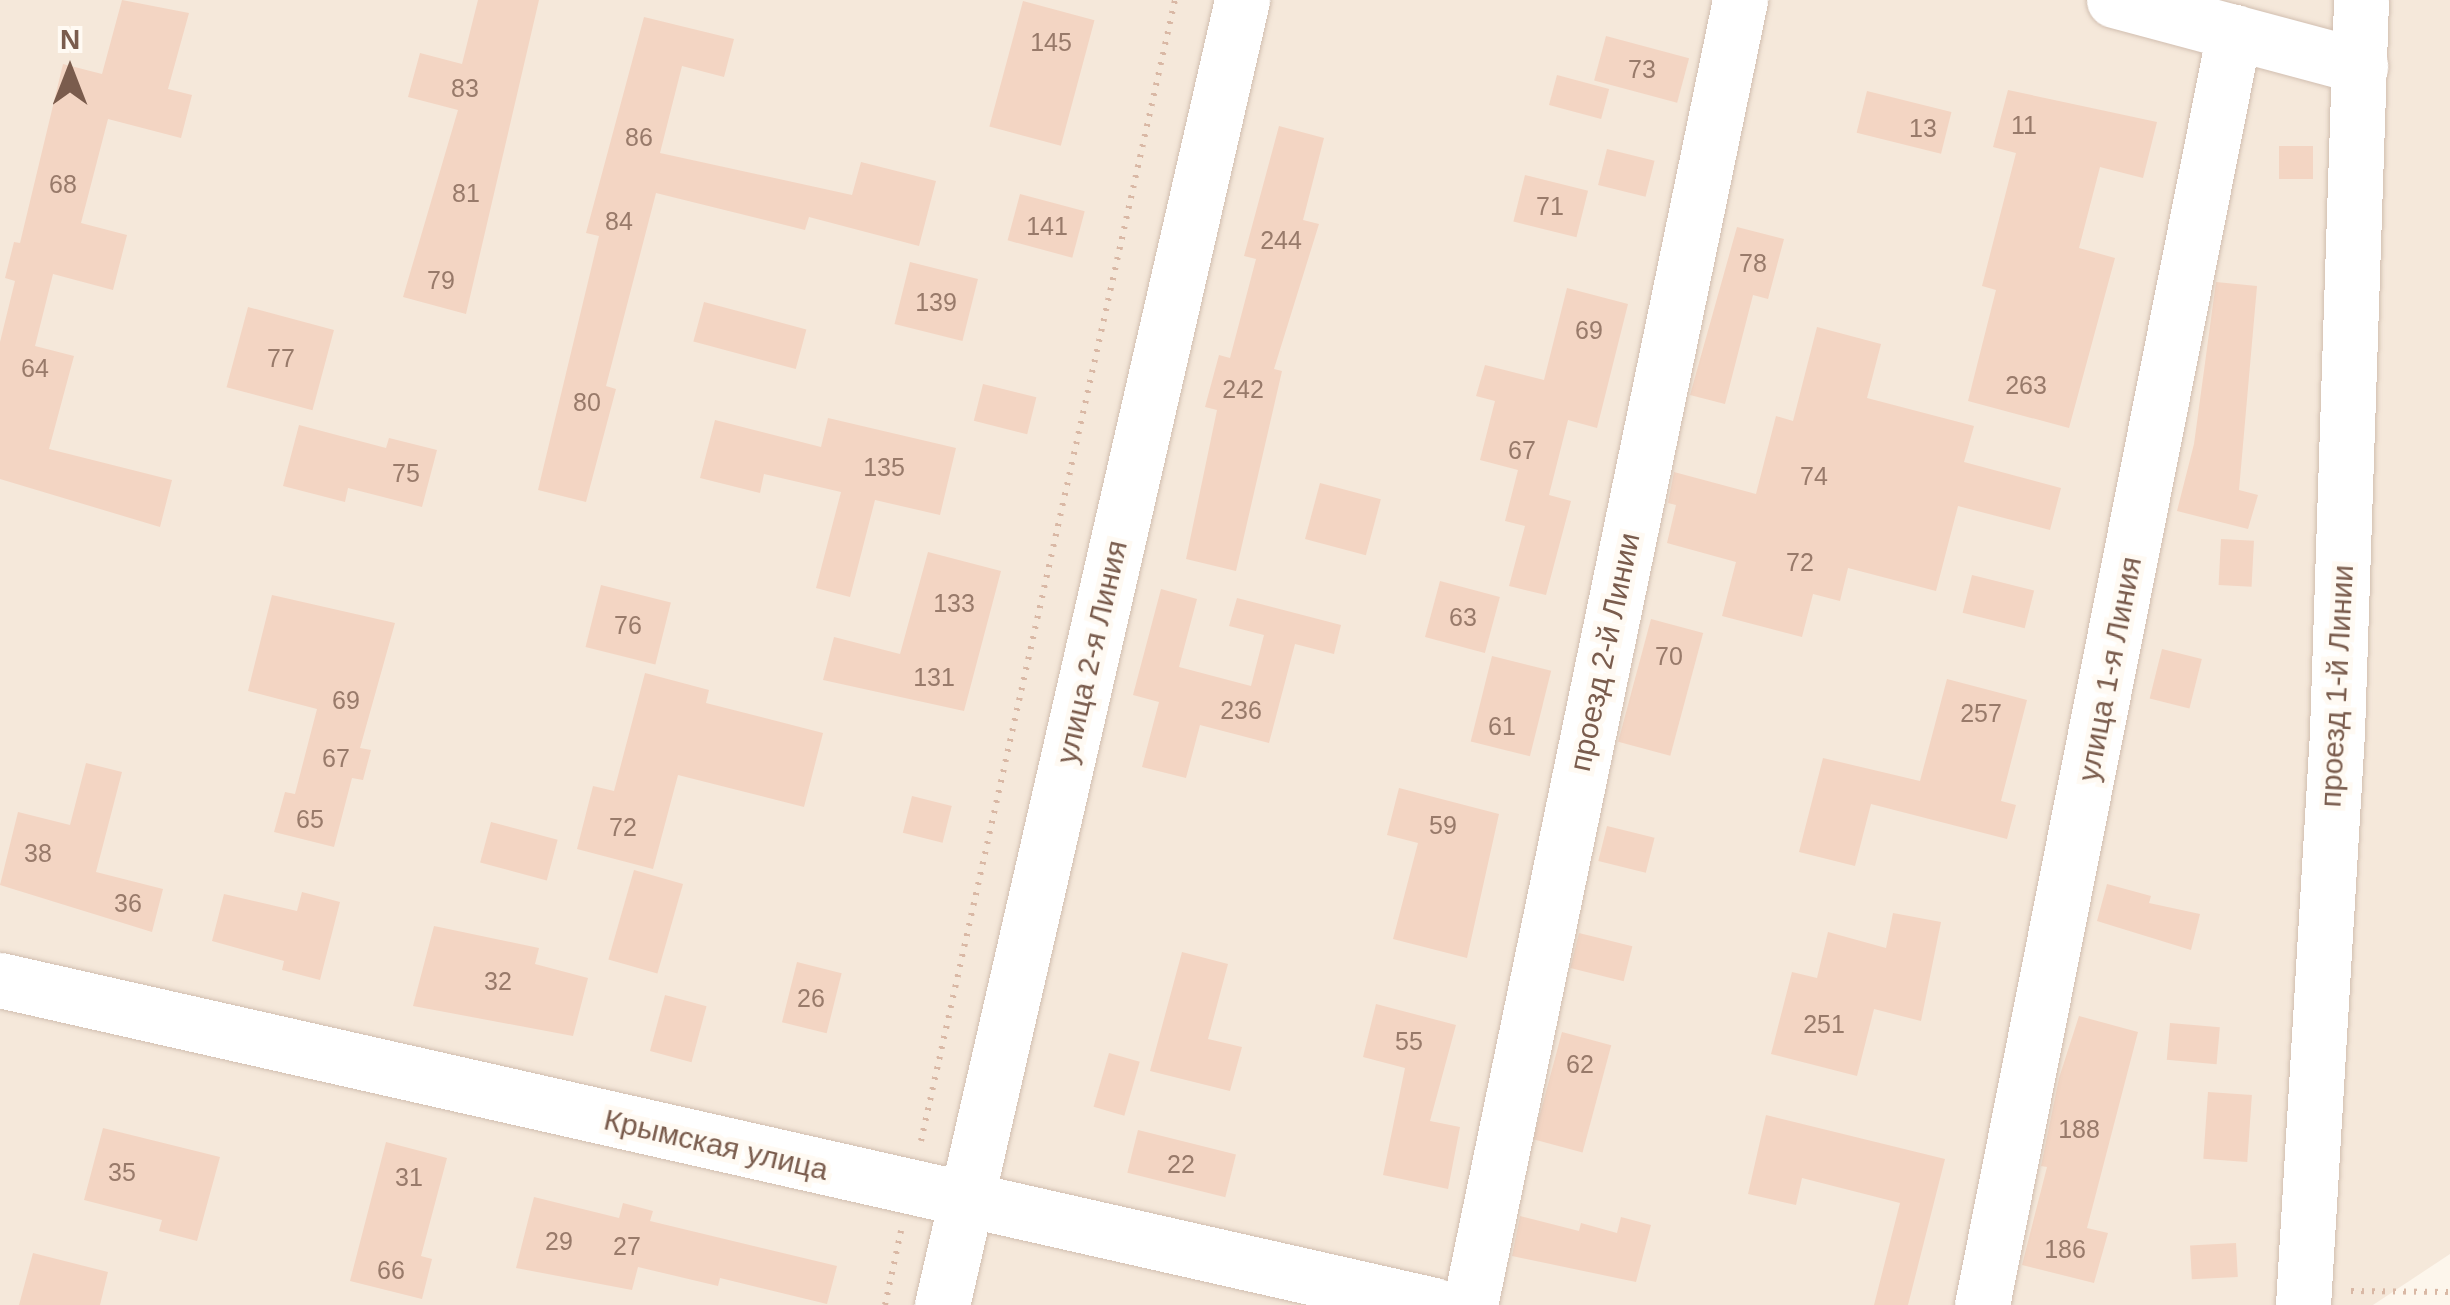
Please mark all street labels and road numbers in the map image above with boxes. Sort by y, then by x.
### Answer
street label: проезд 2-й Линии [1562,529,1648,775]
street label: улица 2-я Линия [1049,537,1135,767]
street label: улица 1-я Линия [2071,554,2149,784]
street label: проезд 1-й Линии [2313,564,2361,808]
street label: Крымская улица [600,1102,832,1188]

